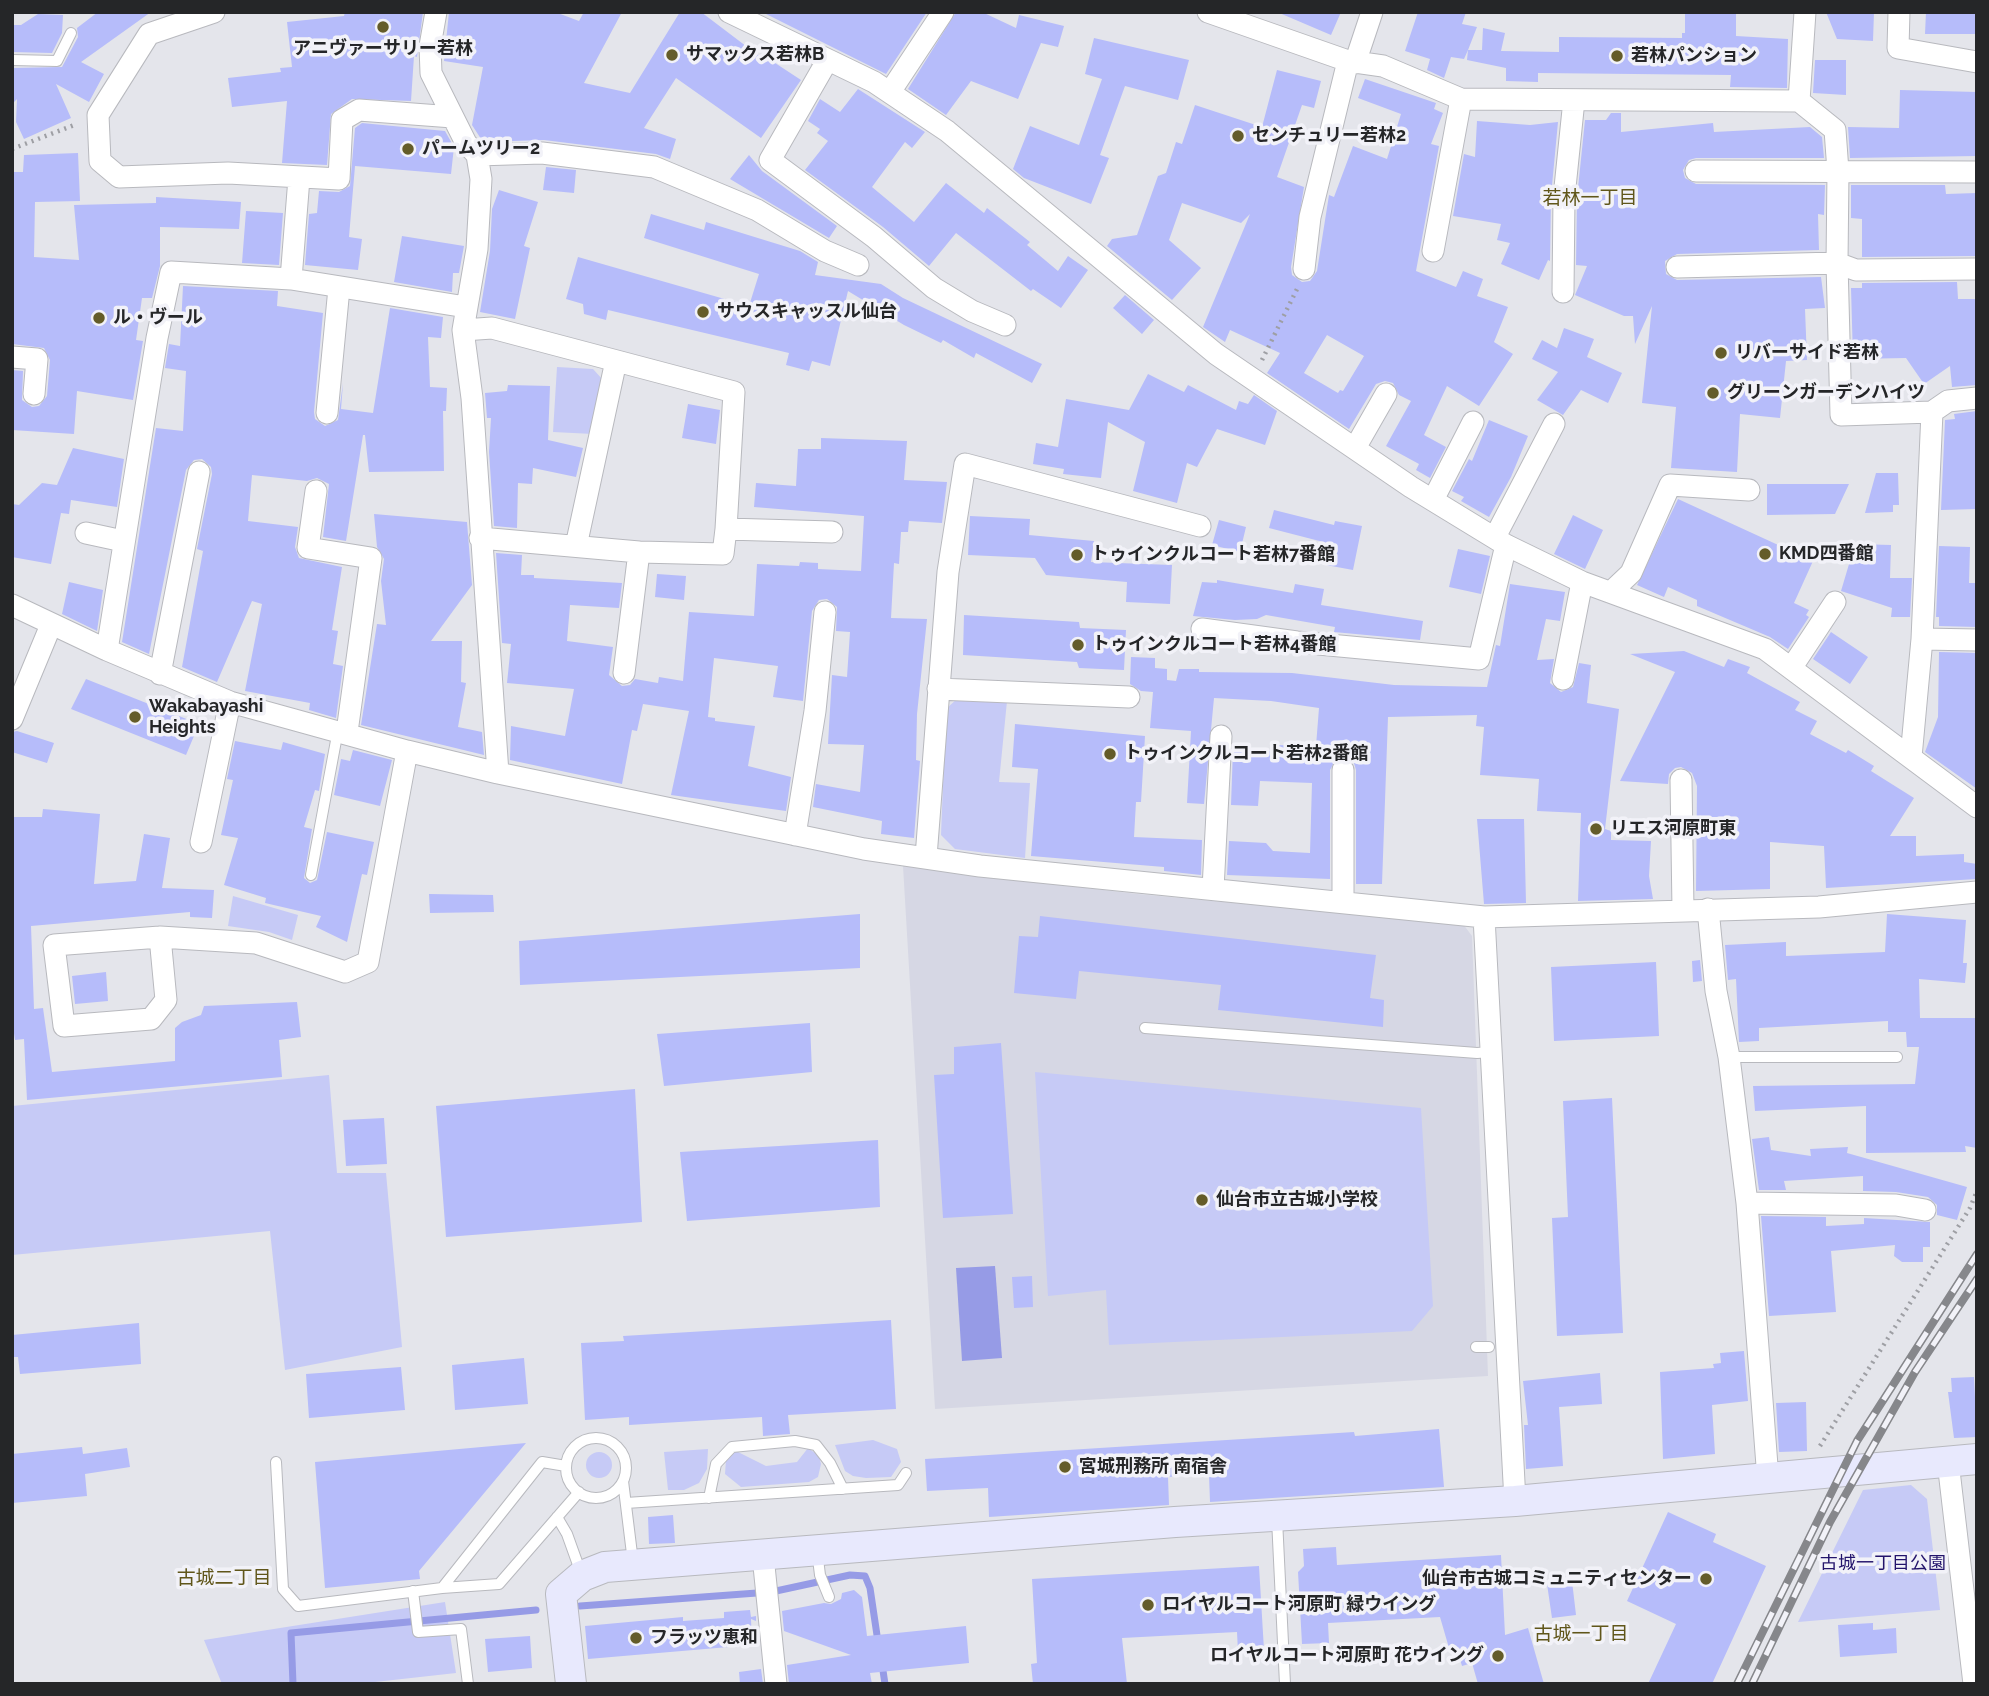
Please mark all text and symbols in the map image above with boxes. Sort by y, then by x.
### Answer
marker: アニヴァーサリー若林 [375,19,391,35]
place label: アニヴァーサリー若林 [293,38,473,60]
place label: サマックス若林B [686,44,824,66]
place label: 若林パンション [1631,45,1757,67]
marker: サマックス若林B [664,47,680,63]
marker: 若林パンション [1609,48,1625,64]
place label: センチュリー若林2 [1252,125,1406,147]
marker: センチュリー若林2 [1230,128,1246,144]
place label: パームツリー2 [422,138,540,160]
marker: パームツリー2 [400,141,416,157]
district label: 若林一丁目 [1543,187,1637,209]
place label: サウスキャッスル仙台 [717,301,897,323]
marker: サウスキャッスル仙台 [695,304,711,320]
place label: ル・ヴール [113,307,203,329]
marker: ル・ヴール [91,310,107,326]
place label: リバーサイド若林 [1735,342,1879,364]
marker: リバーサイド若林 [1713,345,1729,361]
place label: グリーンガーデンハイツ [1727,382,1925,404]
marker: グリーンガーデンハイツ [1705,385,1721,401]
place label: KMD四番館 [1779,543,1873,565]
place label: トゥインクルコート若林7番館 [1091,544,1335,566]
marker: KMD四番館 [1757,546,1773,562]
marker: トゥインクルコート若林7番館 [1069,547,1085,563]
place label: トゥインクルコート若林4番館 [1092,634,1336,656]
marker: トゥインクルコート若林4番館 [1070,637,1086,653]
place label: Wakabayashi Heights [149,696,263,738]
marker: Wakabayashi Heights [127,709,143,725]
place label: トゥインクルコート若林2番館 [1124,743,1368,765]
marker: トゥインクルコート若林2番館 [1102,746,1118,762]
place label: リエス河原町東 [1610,818,1736,840]
marker: リエス河原町東 [1588,821,1604,837]
place label: 仙台市立古城小学校 [1216,1189,1378,1211]
marker: 仙台市立古城小学校 [1194,1192,1210,1208]
place label: 宮城刑務所 南宿舎 [1079,1456,1227,1478]
marker: 宮城刑務所 南宿舎 [1057,1459,1073,1475]
park label: 古城一丁目公園 [1820,1553,1946,1575]
district label: 古城二丁目 [177,1567,271,1589]
place label: 仙台市古城コミュニティセンター [1422,1568,1692,1590]
marker: 仙台市古城コミュニティセンター [1698,1571,1714,1587]
place label: ロイヤルコート河原町 緑ウイング [1162,1594,1436,1616]
marker: ロイヤルコート河原町 緑ウイング [1140,1597,1156,1613]
district label: 古城一丁目 [1534,1623,1628,1645]
place label: フラッツ恵和 [650,1627,758,1649]
marker: フラッツ恵和 [628,1630,644,1646]
place label: ロイヤルコート河原町 花ウイング [1210,1645,1484,1667]
marker: ロイヤルコート河原町 花ウイング [1490,1648,1506,1664]

